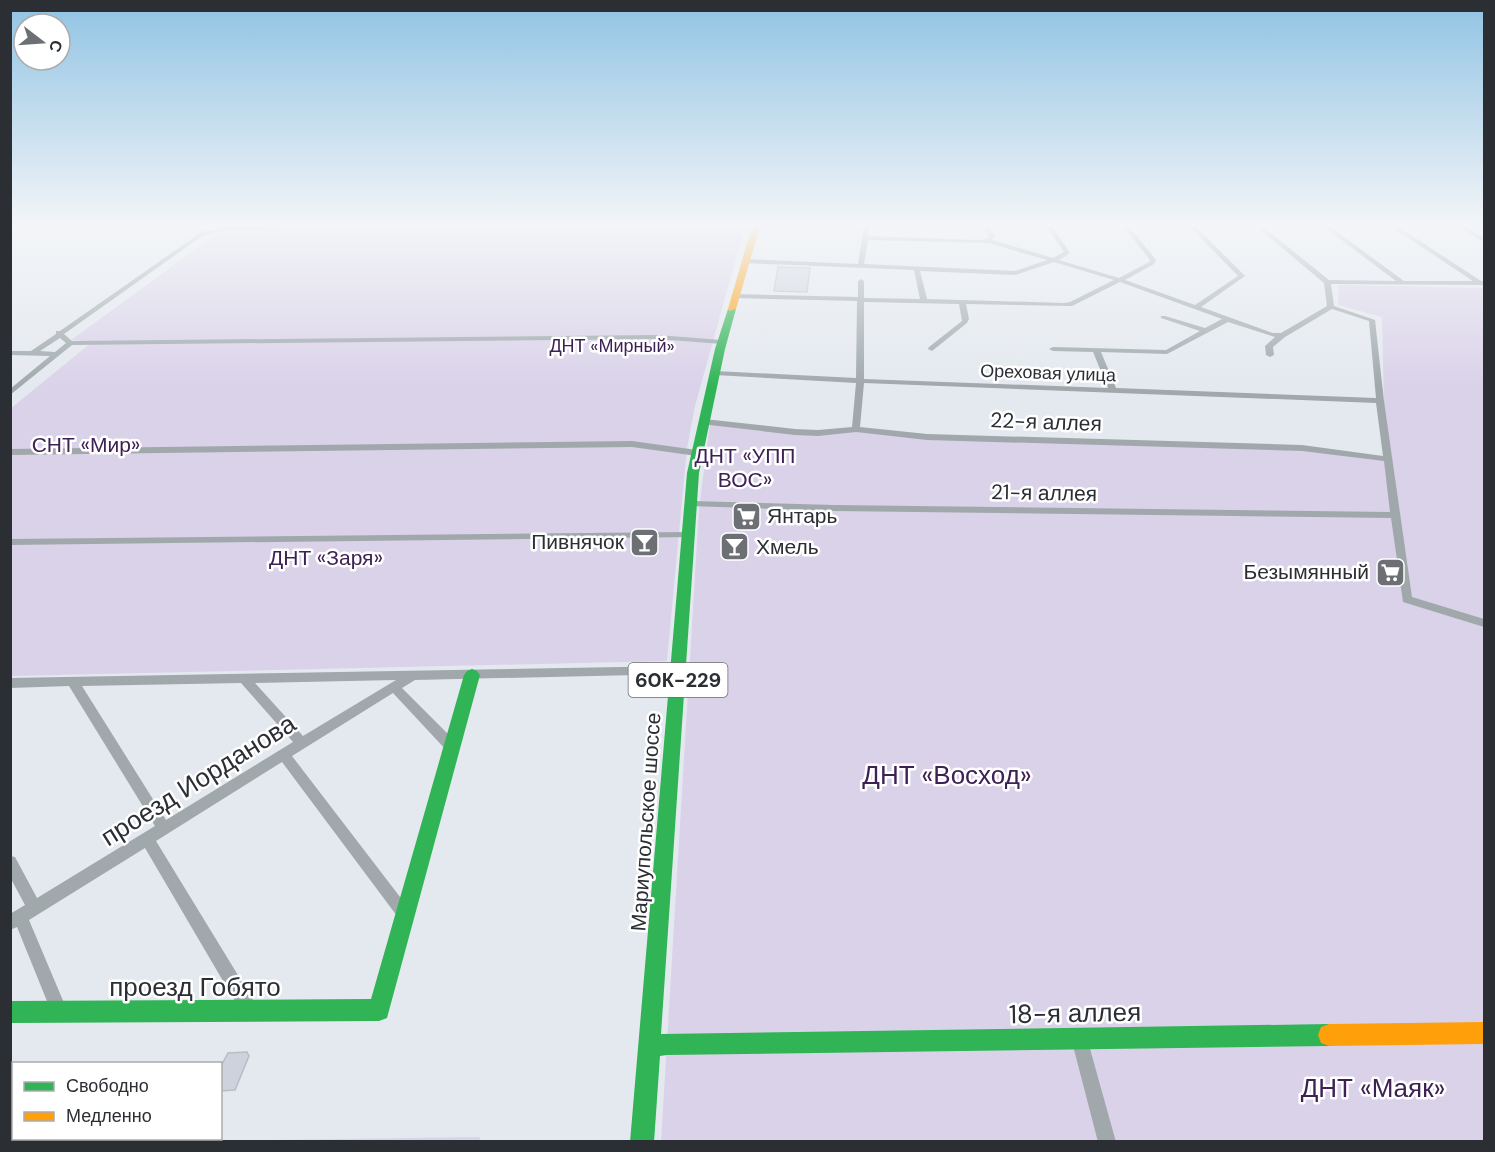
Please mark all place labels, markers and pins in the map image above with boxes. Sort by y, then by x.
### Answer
supermarket icon: Янтарь [730,500,762,532]
place label: Янтарь [767,502,838,530]
bar icon: Пивнячок [629,526,661,558]
place label: Пивнячок [531,528,625,556]
bar icon: Хмель [719,531,751,563]
place label: Хмель [756,533,819,561]
supermarket icon: Безымянный [1374,556,1406,588]
place label: Безымянный [1243,558,1369,586]

